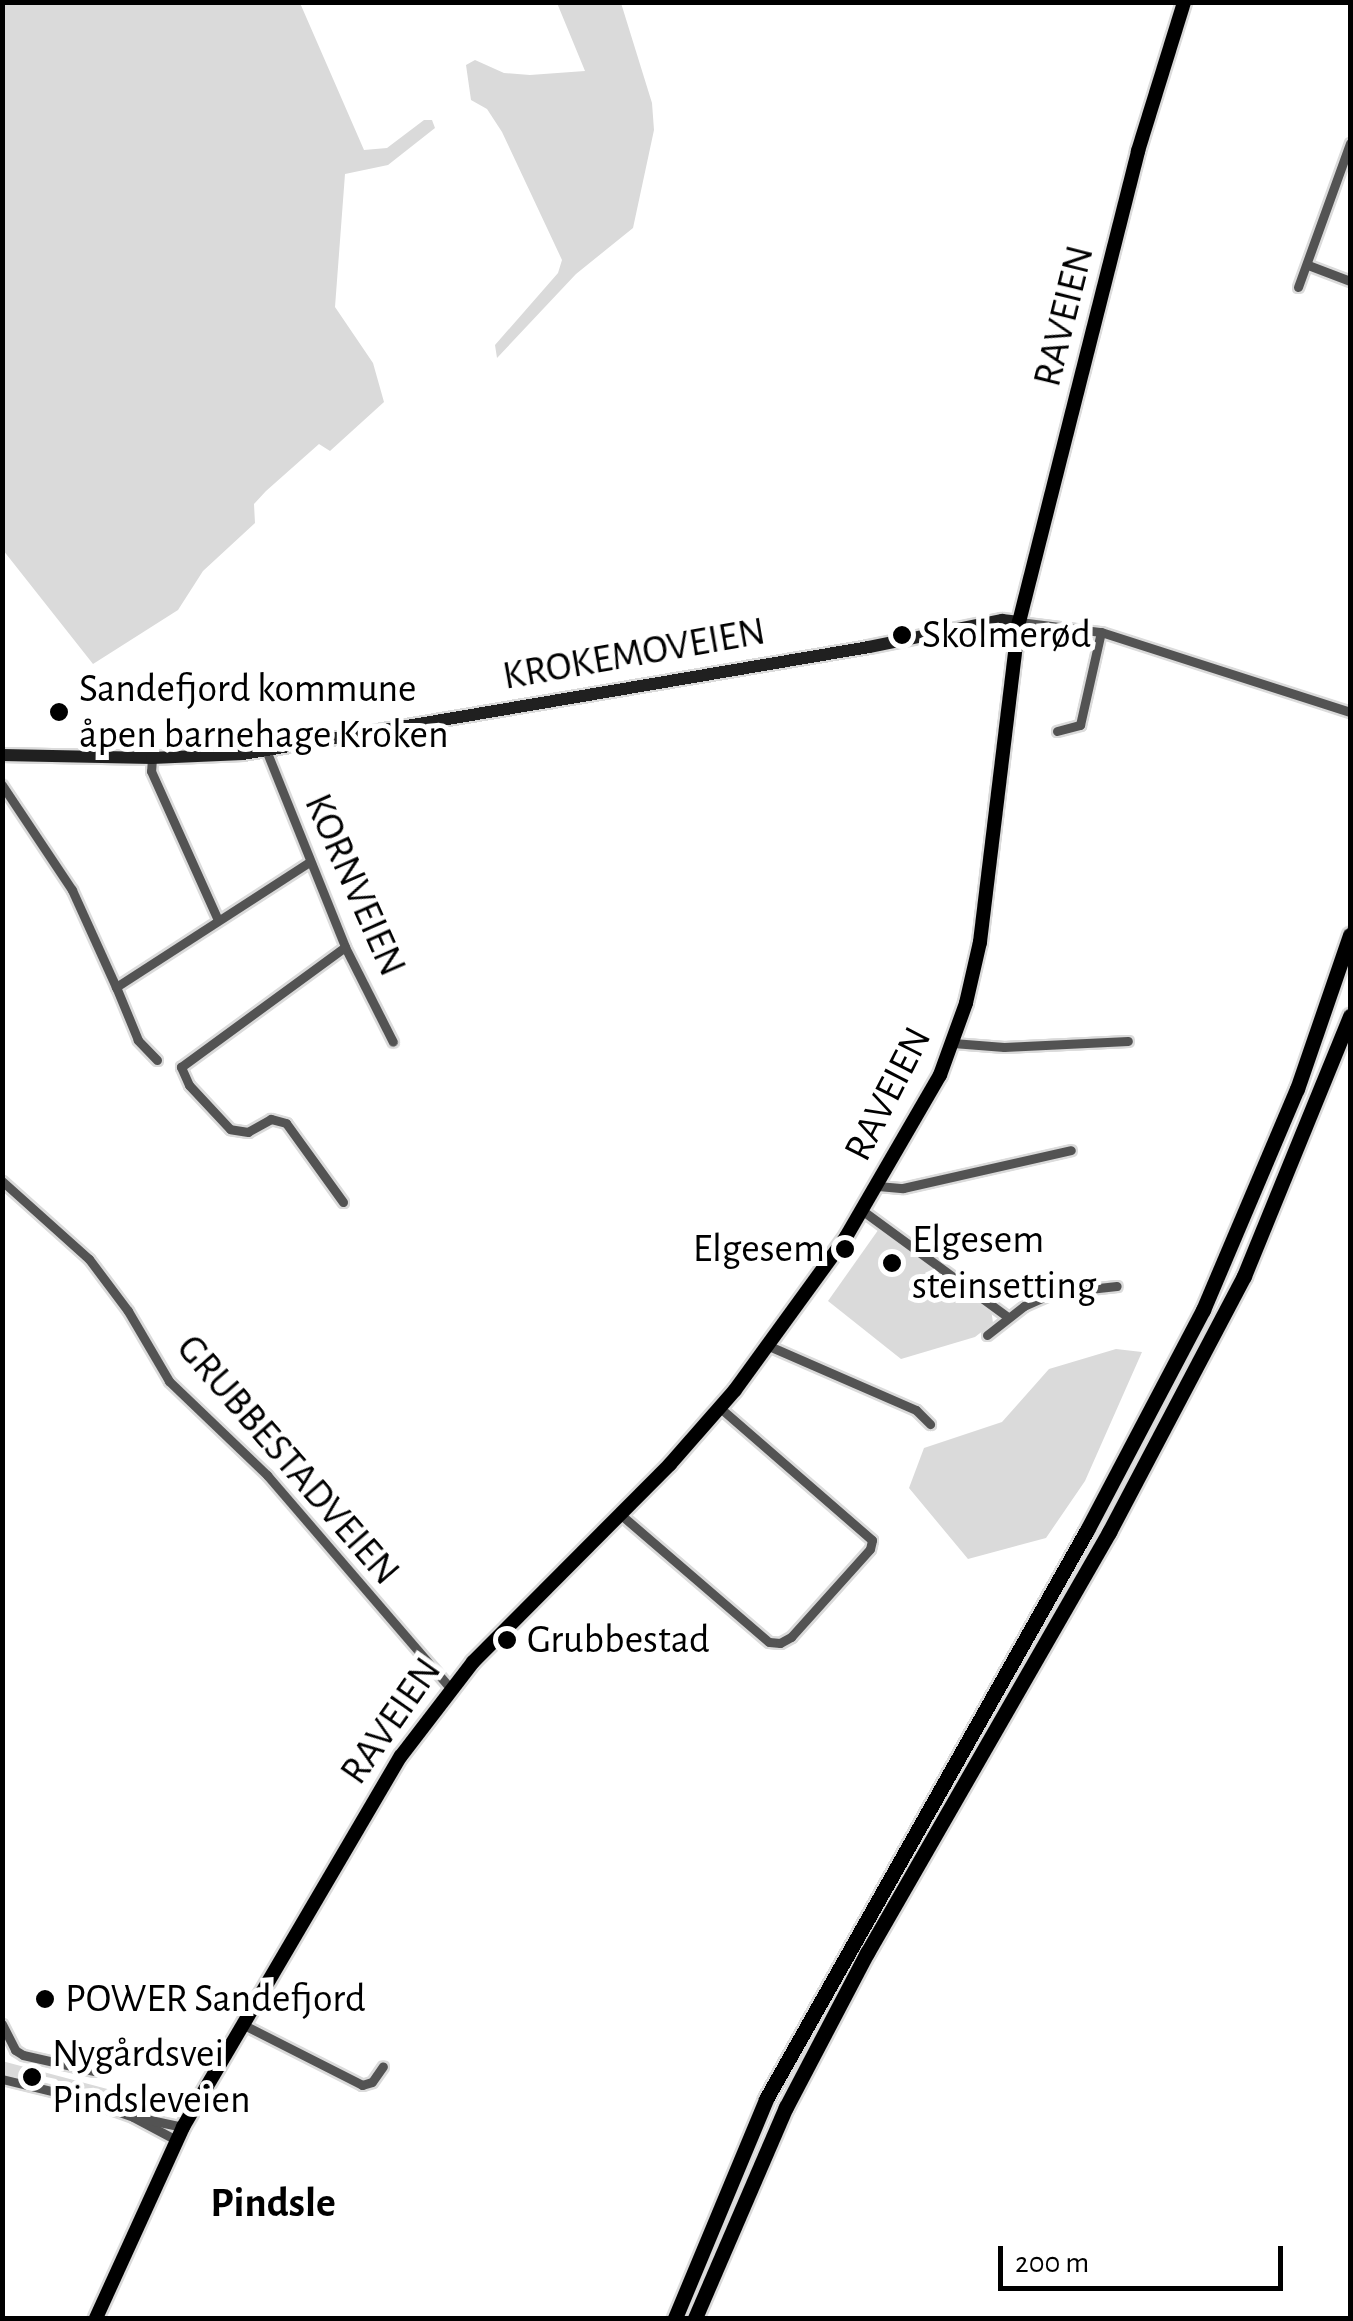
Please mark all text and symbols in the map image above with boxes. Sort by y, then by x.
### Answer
street label: RAVEIEN [1023,241,1105,391]
street label: KROKEMOVEIEN [499,607,769,701]
place label: Skolmerød [922,611,1091,659]
marker: Skolmerød [891,624,913,646]
place label: Sandefjord kommune åpen barnehage Kroken [79,665,449,759]
marker: Sandefjord kommune åpen barnehage Kroken [48,701,70,723]
street label: KORNVEIEN [294,786,416,984]
street label: RAVEIEN [834,1019,942,1169]
place label: Elgesem steinsetting [912,1216,1096,1310]
place label: Elgesem [693,1225,825,1273]
marker: Elgesem [834,1238,856,1260]
marker: Elgesem steinsetting [881,1252,903,1274]
street label: GRUBBESTADVEIEN [166,1325,410,1595]
place label: Grubbestad [527,1616,710,1664]
marker: Grubbestad [496,1629,518,1651]
street label: RAVEIEN [330,1648,452,1794]
place label: POWER Sandefjord [65,1975,366,2023]
marker: POWER Sandefjord [34,1988,56,2010]
place label: Nygårdsvei Pindsleveien [52,2030,251,2124]
marker: Nygårdsvei Pindsleveien [21,2066,43,2088]
district label: Pindsle [210,2178,336,2228]
scale bar [1003,2226,1288,2288]
text: 200 m [1015,2248,1089,2278]

